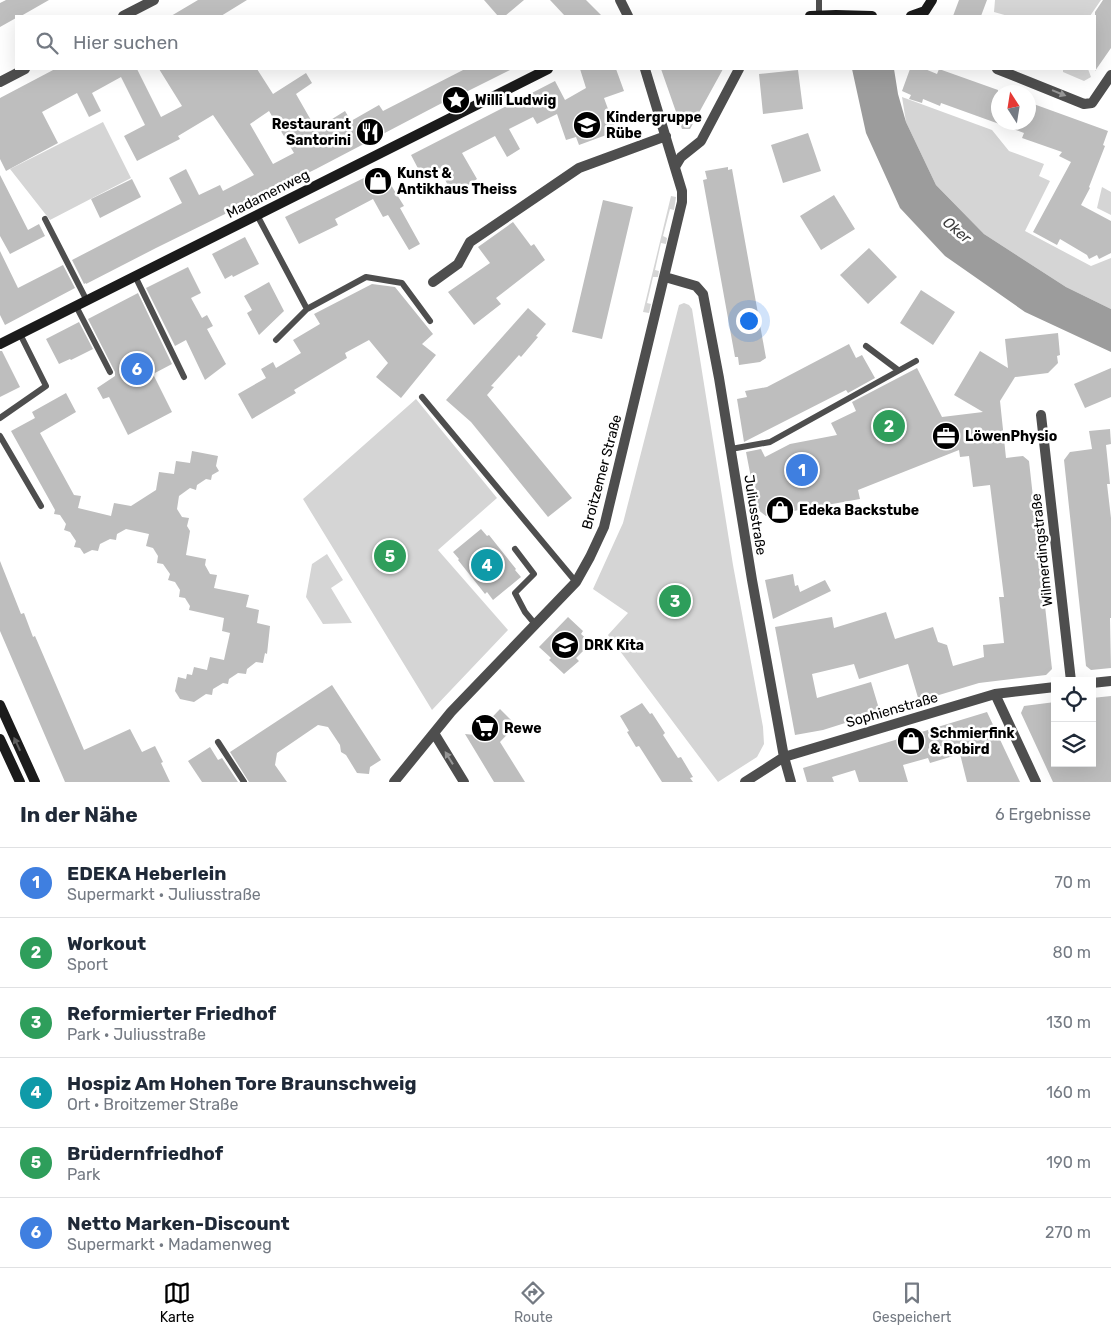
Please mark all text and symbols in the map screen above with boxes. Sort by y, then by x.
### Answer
search box [15,15,1096,70]
icon: search [33,29,61,57]
text: Hier suchen [73,31,179,54]
place icon: Willi Ludwig [441,85,471,115]
north arrow [991,85,1036,130]
one-way arrow [1052,90,1066,98]
place label: Willi Ludwig [475,92,556,109]
place label: Kindergruppe Rübe [606,109,702,142]
school or university icon: Kindergruppe Rübe [572,110,602,140]
place label: Restaurant Santorini [272,116,351,149]
restaurant icon: Restaurant Santorini [355,117,385,147]
place label: Kunst & Antikhaus Theiss [397,165,517,198]
street label: Madamenweg [224,166,312,222]
shop icon: Kunst & Antikhaus Theiss [363,166,393,196]
water label: Oker [939,213,976,248]
your location [736,308,762,334]
pin: 6 [121,350,153,388]
pin: 2 [873,407,905,445]
street label: Broitzemer Straße [578,413,626,531]
office icon: LöwenPhysio [931,421,961,451]
place label: LöwenPhysio [965,428,1057,445]
pin: 1 [786,451,818,489]
street label: Juliusstraße [740,474,770,557]
street label: Wilmerdingstraße [1028,492,1056,607]
shop icon: Edeka Backstube [765,495,795,525]
place label: Edeka Backstube [799,502,919,519]
pin: 5 [374,537,406,575]
pin: 4 [471,546,503,584]
pin: 3 [659,582,691,620]
school or university icon: DRK Kita [550,630,580,660]
place label: DRK Kita [584,637,644,654]
map controls [1051,677,1096,767]
button: locate [1051,677,1096,722]
street label: Sophienstraße [844,689,940,731]
supermarket icon: Rewe [470,713,500,743]
place label: Rewe [504,720,542,737]
button: layers [1051,722,1096,767]
place label: Schmierfink & Robird [930,725,1016,758]
shop icon: Schmierfink & Robird [896,726,926,756]
one-way arrow [13,737,21,751]
one-way arrow [445,751,454,764]
text: In der Nähe [20,802,138,827]
text: 6 Ergebnisse [995,805,1091,824]
text: EDEKA Heberlein [67,862,226,885]
text: 1 [32,873,40,892]
text: 70 m [1054,873,1091,892]
text: Supermarkt · Juliusstraße [67,885,261,904]
text: Workout [67,932,146,955]
text: 2 [31,943,41,962]
text: 80 m [1053,943,1091,962]
text: Sport [67,955,108,974]
text: Reformierter Friedhof [67,1002,276,1025]
text: 3 [31,1013,41,1032]
text: 130 m [1046,1013,1091,1032]
text: Park · Juliusstraße [67,1025,206,1044]
text: Hospiz Am Hohen Tore Braunschweig [67,1072,417,1095]
text: 4 [31,1083,41,1102]
text: 160 m [1046,1083,1091,1102]
text: Ort · Broitzemer Straße [67,1095,238,1114]
text: Brüdernfriedhof [67,1142,223,1165]
text: 5 [31,1153,41,1172]
text: 190 m [1046,1153,1091,1172]
text: Park [67,1165,100,1184]
text: Netto Marken-Discount [67,1212,290,1235]
text: 6 [31,1223,41,1242]
text: 270 m [1045,1223,1091,1242]
text: Supermarkt · Madamenweg [67,1235,272,1254]
tab: Karte [160,1279,194,1326]
tab: Route [514,1279,553,1326]
tab: Gespeichert [872,1279,951,1326]

